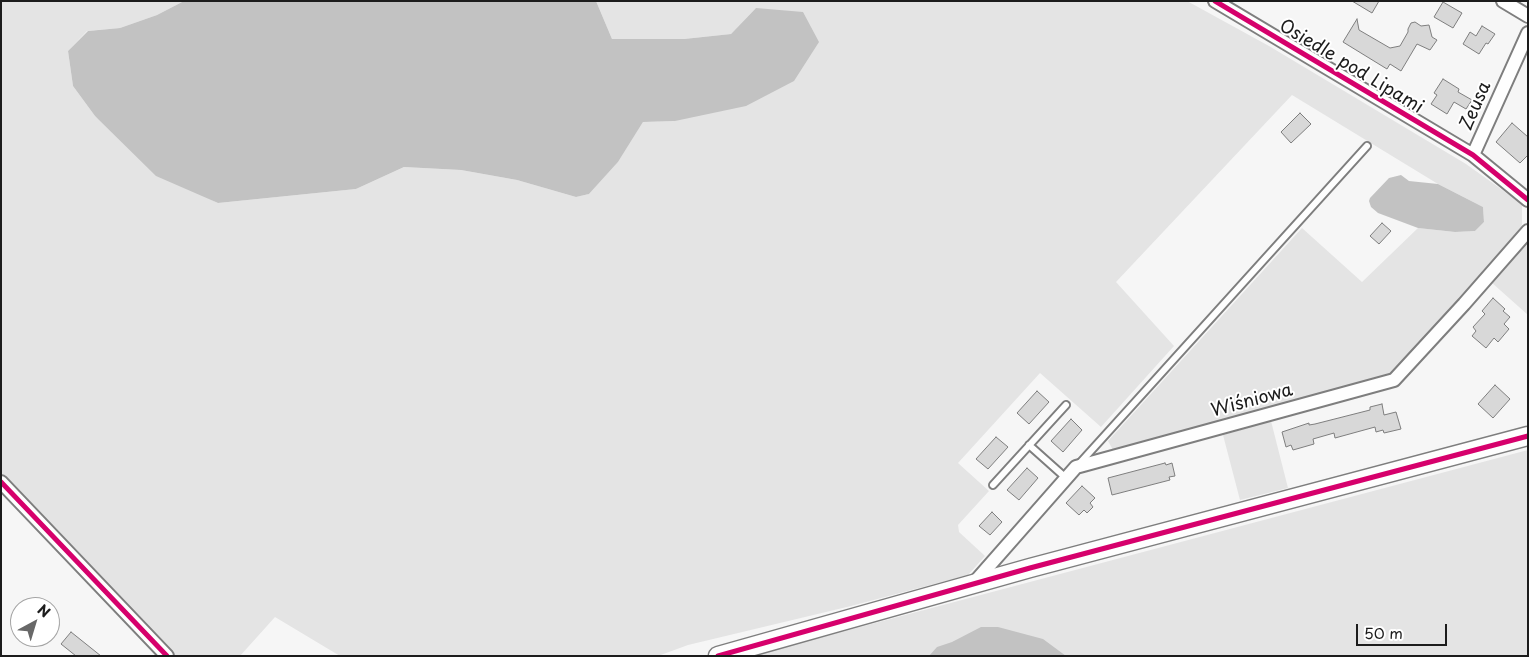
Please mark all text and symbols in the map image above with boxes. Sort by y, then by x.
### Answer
street label: Osiedle pod Lipami [1275,15,1427,119]
street label: Zeusa [1456,78,1496,134]
street label: Wiśniowa [1209,380,1295,422]
north arrow [10,597,60,647]
text: N [33,599,55,622]
scale bar [1359,614,1450,646]
text: 50 m [1364,621,1403,644]

